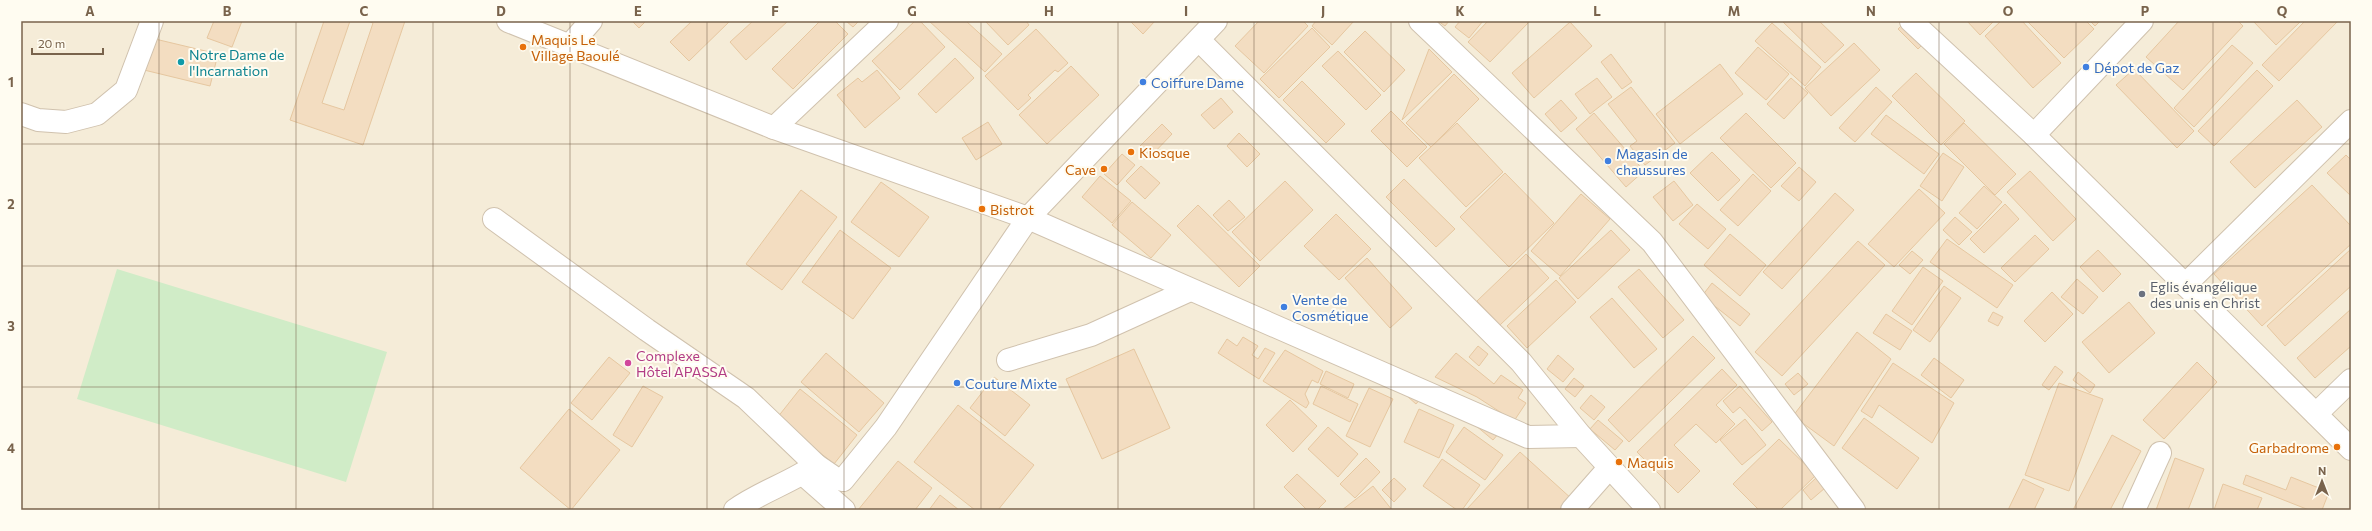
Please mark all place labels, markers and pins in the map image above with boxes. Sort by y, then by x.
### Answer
place label: Maquis Le Village Baoulé [531,31,620,64]
marker: Maquis Le Village Baoulé [518,42,528,52]
place label: Notre Dame de l'Incarnation [189,46,284,79]
marker: Notre Dame de l'Incarnation [176,57,186,67]
place label: Dépot de Gaz [2094,59,2179,76]
marker: Dépot de Gaz [2081,62,2091,72]
place label: Coiffure Dame [1151,74,1244,91]
marker: Coiffure Dame [1138,77,1148,87]
place label: Kiosque [1139,144,1190,161]
place label: Magasin de chaussures [1616,145,1688,178]
marker: Kiosque [1126,147,1136,157]
marker: Magasin de chaussures [1603,156,1613,166]
place label: Cave [1065,161,1096,178]
marker: Cave [1099,164,1109,174]
place label: Bistrot [990,201,1034,218]
marker: Bistrot [977,204,987,214]
place label: Eglis évangélique des unis en Christ [2150,278,2260,311]
marker: Eglis évangélique des unis en Christ [2137,289,2147,299]
place label: Vente de Cosmétique [1292,291,1368,324]
marker: Vente de Cosmétique [1279,302,1289,312]
place label: Complexe Hôtel APASSA [636,347,728,380]
marker: Complexe Hôtel APASSA [623,358,633,368]
place label: Couture Mixte [965,375,1057,392]
marker: Couture Mixte [952,378,962,388]
place label: Garbadrome [2249,439,2329,456]
marker: Garbadrome [2332,442,2342,452]
place label: Maquis [1627,454,1674,471]
marker: Maquis [1614,457,1624,467]

